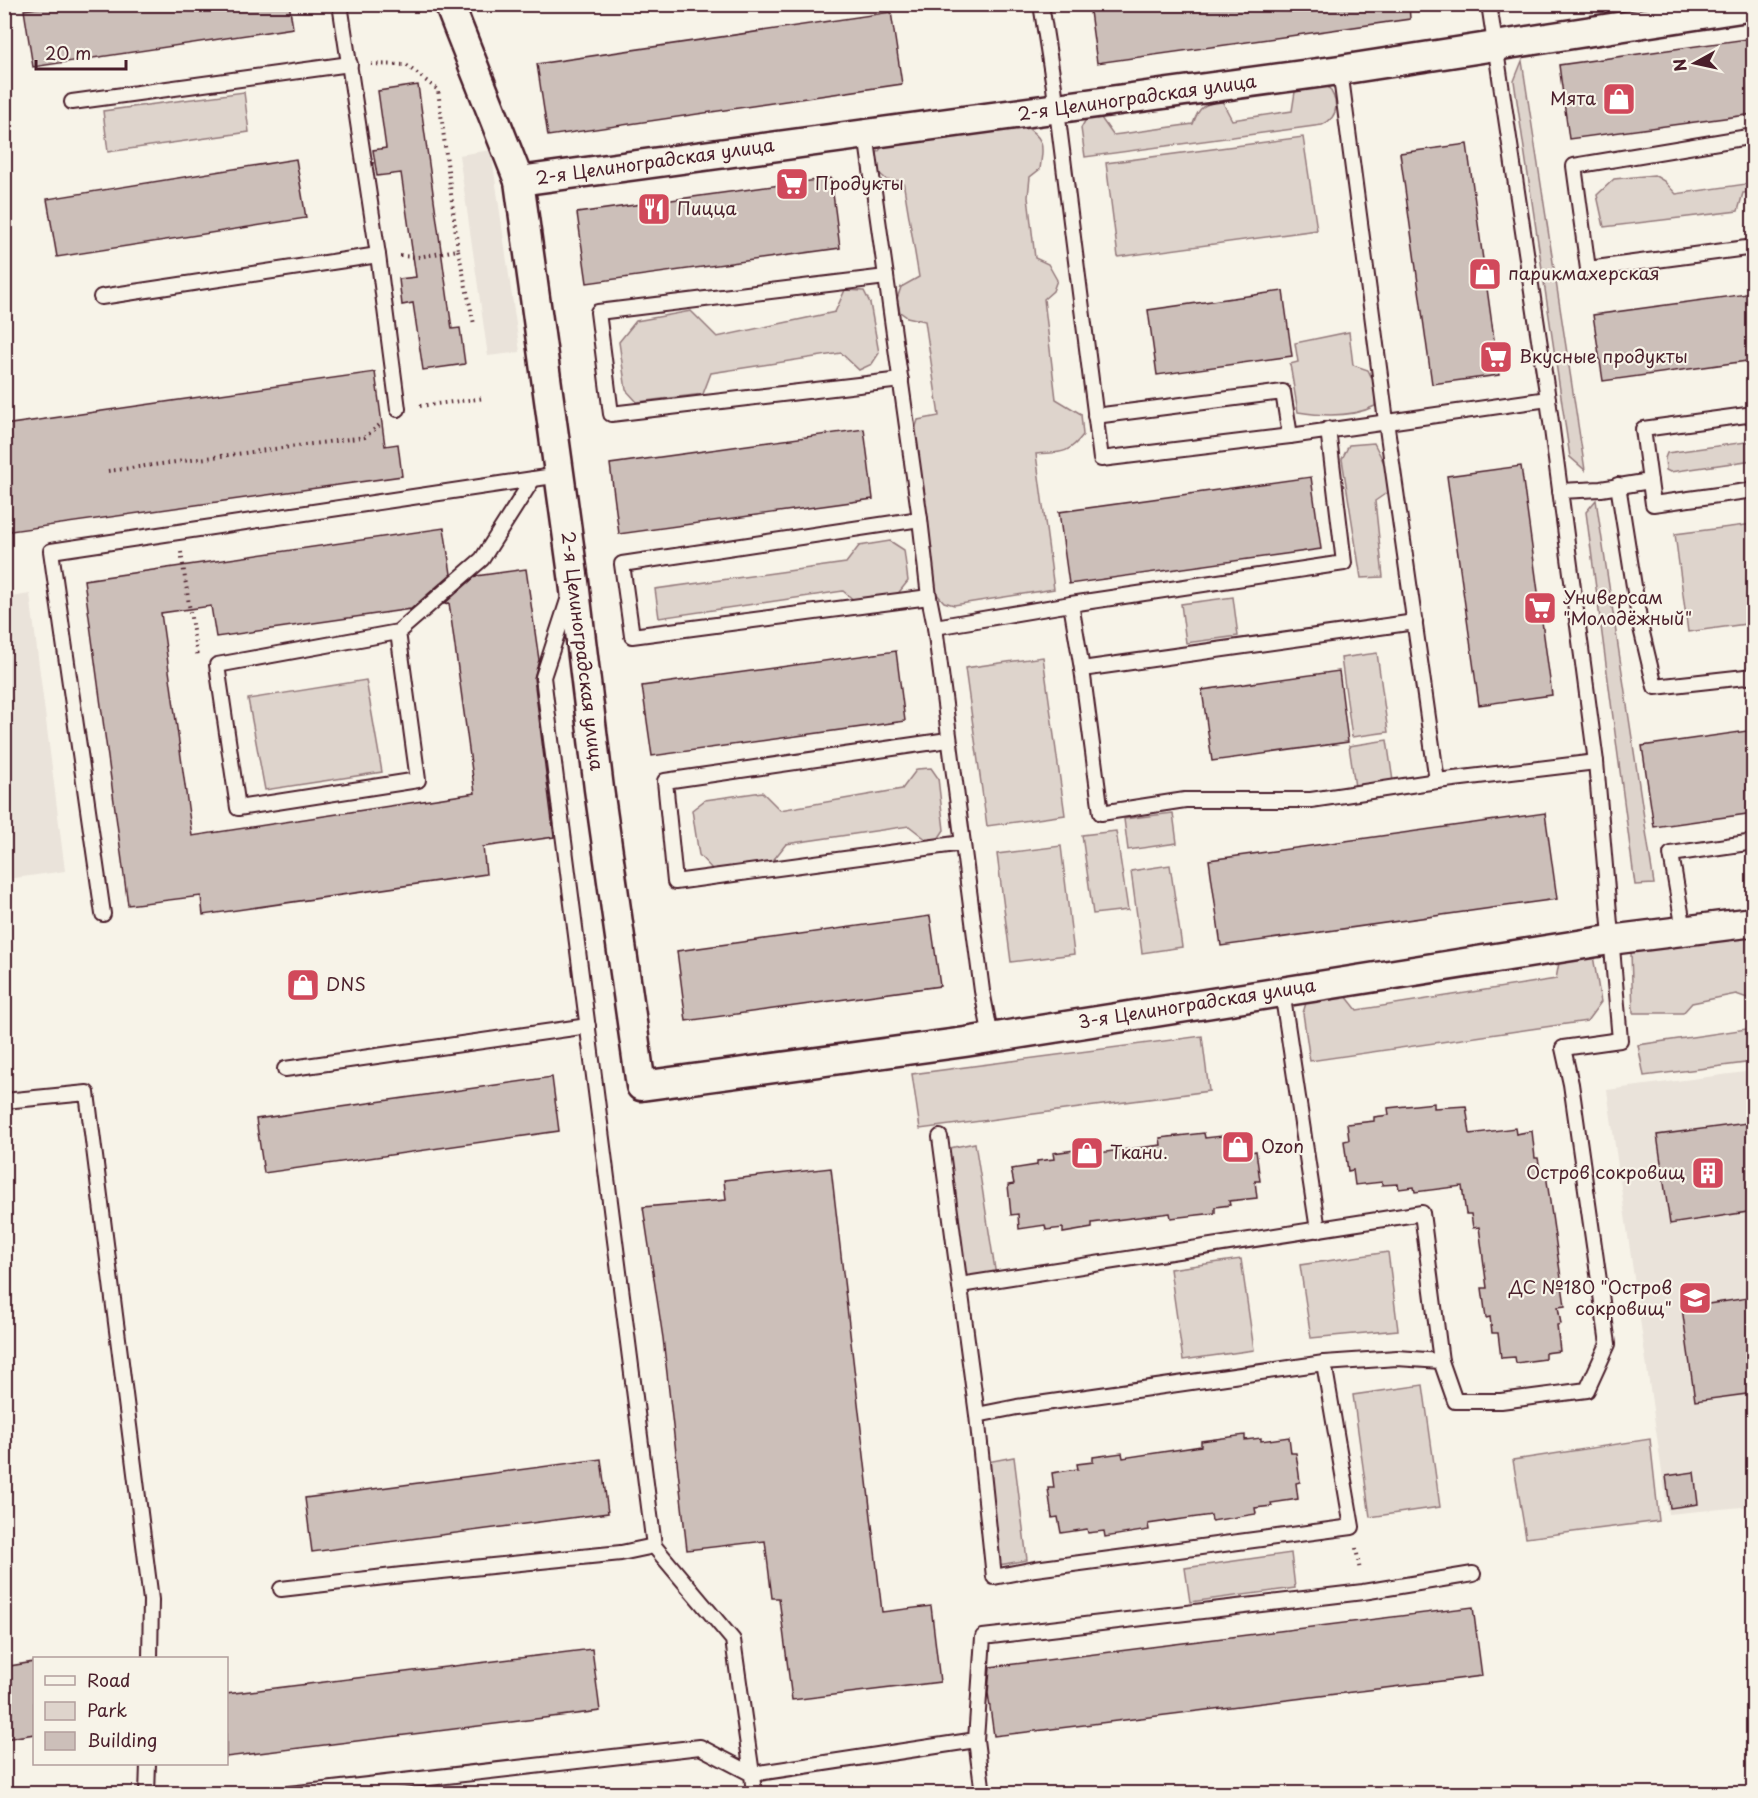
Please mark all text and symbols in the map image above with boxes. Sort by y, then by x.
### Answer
scale bar [36,33,126,71]
north arrow [1665,33,1725,93]
text: 20 m [45,39,91,66]
text: N [1666,57,1692,73]
street label: 2-я Целиноградская улица [1016,66,1259,127]
shop icon: Мята [1601,81,1637,117]
place label: Мята [1550,84,1596,111]
street label: 2-я Целиноградская улица [534,130,777,191]
supermarket icon: Продукты [774,166,810,202]
place label: Продукты [815,169,904,196]
restaurant icon: Пицца [636,191,672,227]
place label: Пицца [677,194,737,221]
shop icon: парикмахерская [1467,256,1503,292]
place label: парикмахерская [1508,259,1660,286]
supermarket icon: Вкусные продукты [1478,339,1514,375]
place label: Вкусные продукты [1519,342,1688,369]
street label: 2-я Целиноградская улица [555,530,612,773]
place label: Универсам "Молодёжный" [1563,583,1692,631]
supermarket icon: Универсам "Молодёжный" [1522,590,1558,626]
shop icon: DNS [285,967,321,1003]
place label: DNS [326,970,366,997]
street label: 3-я Целиноградская улица [1076,970,1318,1035]
shop icon: Ozon [1220,1129,1256,1165]
place label: Ozon [1261,1132,1304,1159]
shop icon: Ткани. [1069,1135,1105,1171]
place label: Ткани. [1110,1138,1168,1165]
building icon: Остров сокровищ [1690,1155,1726,1191]
place label: Остров сокровищ [1526,1158,1685,1185]
place label: ДС №180 "Остров сокровищ" [1508,1273,1672,1321]
school or university icon: ДС №180 "Остров сокровищ" [1677,1280,1713,1316]
legend [33,1657,228,1765]
text: Road [87,1666,131,1693]
text: Park [87,1696,127,1723]
text: Building [87,1726,157,1753]

